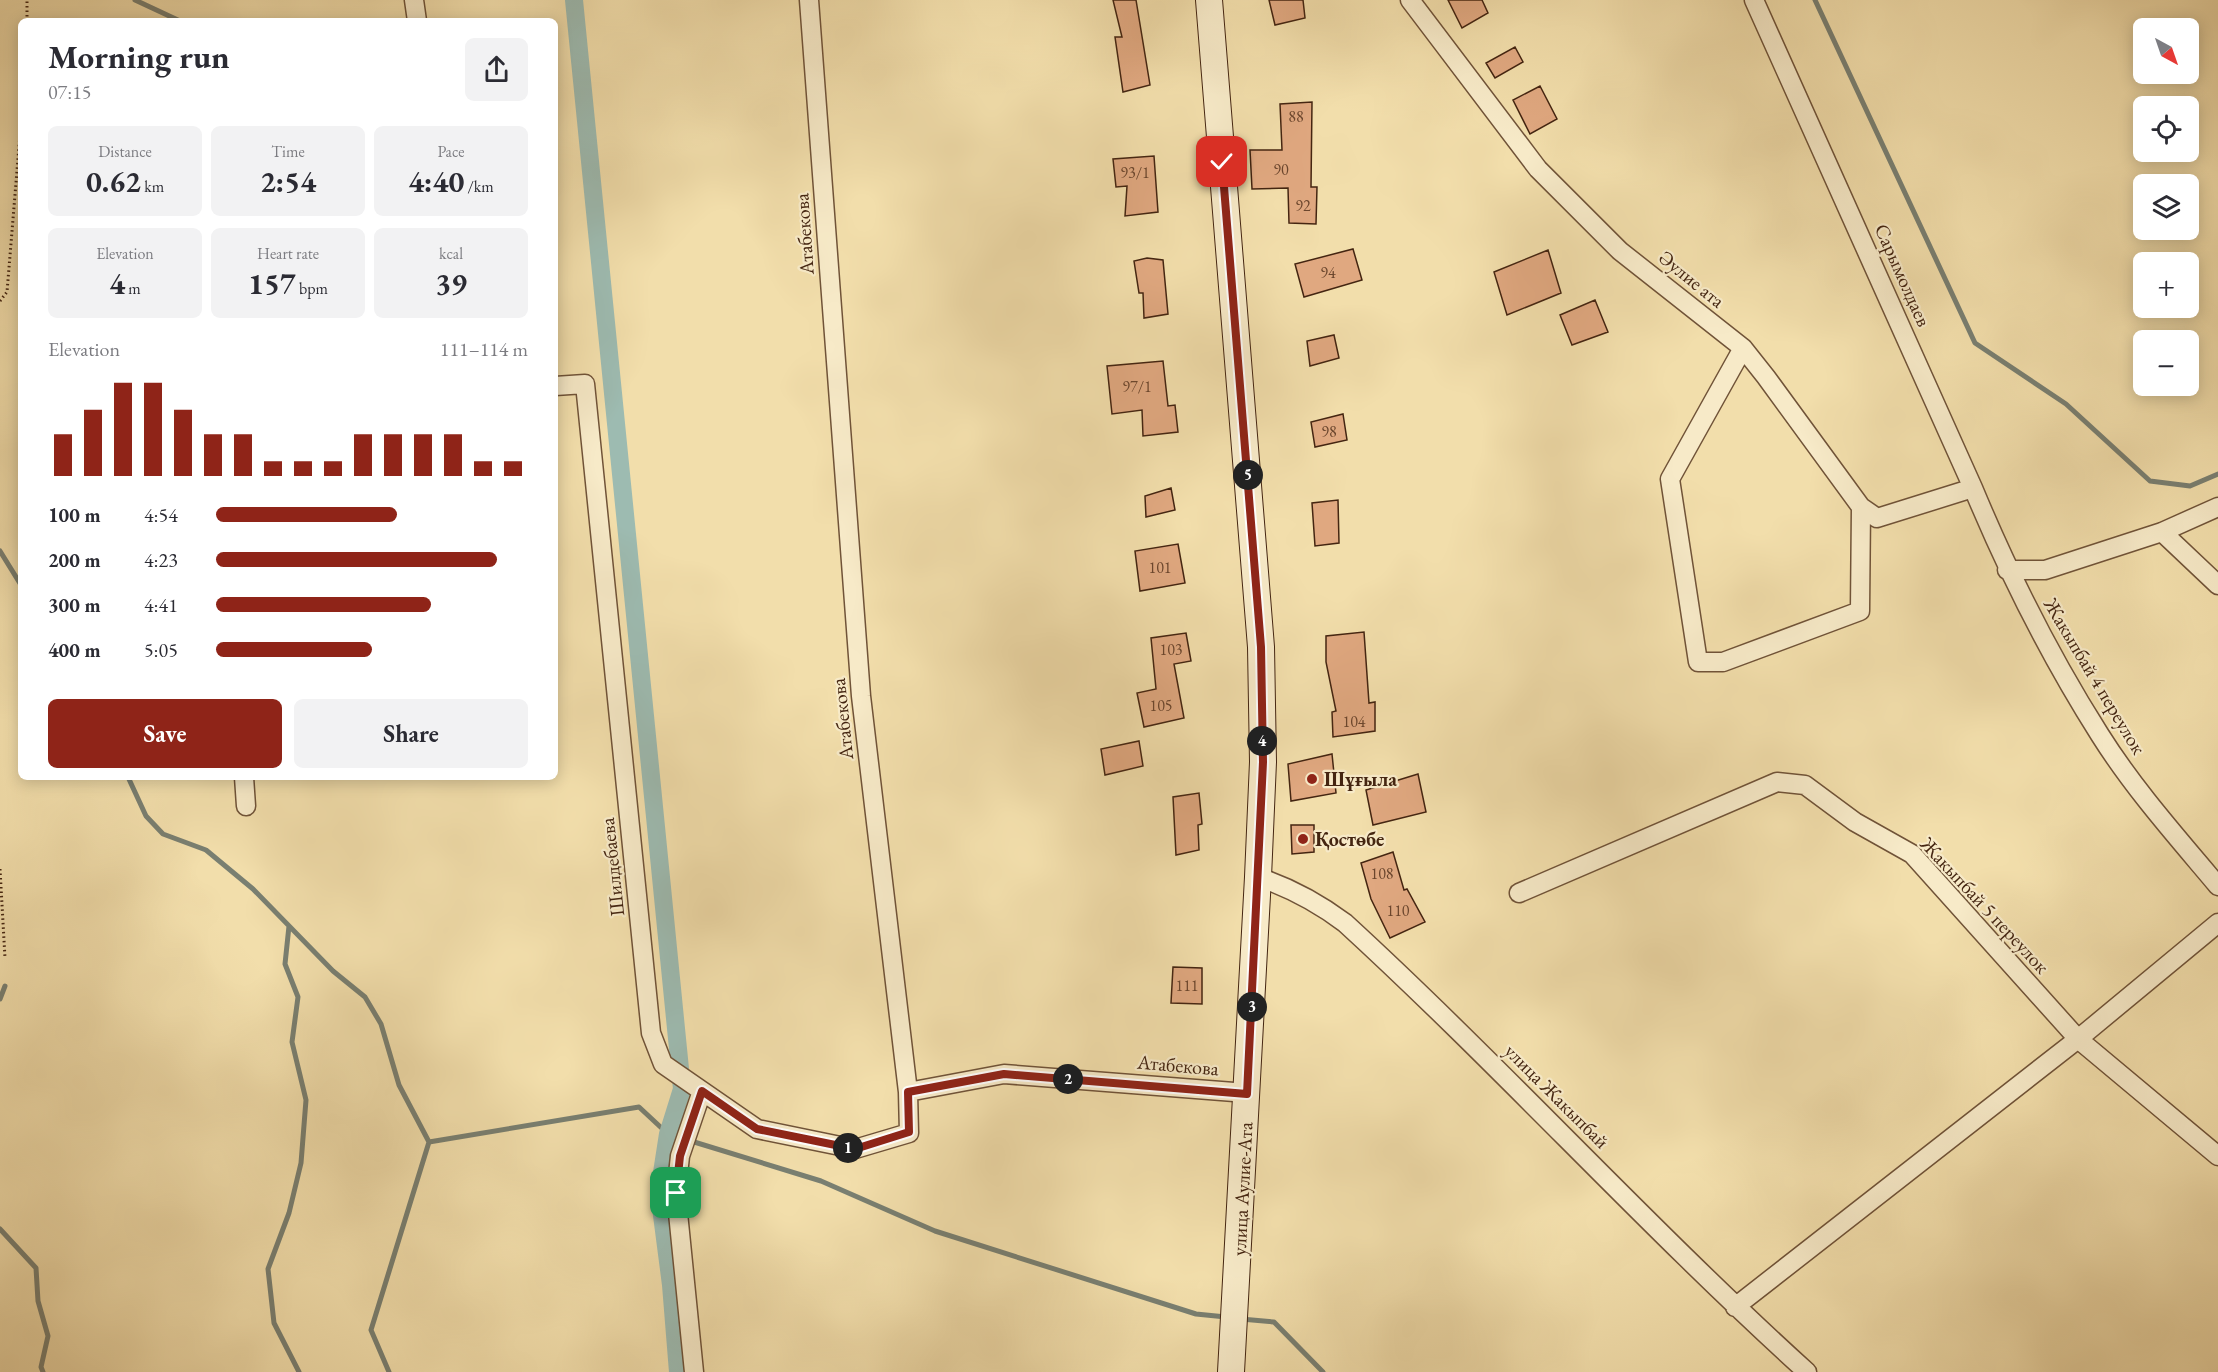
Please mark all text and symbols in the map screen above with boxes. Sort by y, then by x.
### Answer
north arrow [2133,18,2199,84]
map controls [2133,18,2199,396]
text: Morning run [48,35,230,78]
button: share [465,38,528,101]
text: 07:15 [48,79,91,105]
button: locate [2133,96,2199,162]
house number: 88 [1288,106,1304,127]
pin [1196,136,1247,187]
text: Distance [98,141,152,162]
text: Time [271,141,305,162]
text: Pace [438,141,464,162]
icon: check [1205,145,1238,178]
house number: 90 [1273,159,1289,180]
text: 0.62 [86,162,141,201]
text: 2:54 [260,162,316,201]
text: 4:40 [408,162,464,201]
house number: 93/1 [1120,162,1150,183]
button: layers [2133,174,2199,240]
text: km [141,176,164,197]
text: /km [464,176,494,197]
street label: Атабекова [788,192,820,277]
house number: 92 [1295,195,1311,216]
street label: Сарымолдаев [1869,220,1937,330]
text: Elevation [96,243,154,264]
text: Heart rate [257,243,319,264]
text: kcal [439,243,463,264]
street label: Әулие ата [1654,244,1730,314]
button: + [2133,252,2199,318]
house number: 94 [1320,262,1336,283]
text: 4 [109,264,125,303]
text: 157 [248,264,296,303]
text: 39 [435,264,467,303]
text: m [125,278,141,299]
text: bpm [296,278,328,299]
button: − [2133,330,2199,396]
text: Elevation [48,336,120,362]
text: 111–114 m [440,336,528,362]
house number: 97/1 [1122,376,1152,397]
house number: 98 [1321,421,1337,442]
pin: 5 [1233,460,1263,490]
text: 5 [1244,464,1252,485]
text: 100 m [48,502,101,528]
text: 4:54 [144,502,178,528]
text: 200 m [48,547,101,573]
text: 4:23 [144,547,178,573]
house number: 101 [1148,557,1172,578]
text: 300 m [48,592,101,618]
text: 4:41 [144,592,178,618]
street label: Жакыпбай 4 переулок [2037,592,2152,759]
text: 400 m [48,637,101,663]
text: 5:05 [144,637,178,663]
house number: 103 [1159,639,1183,660]
street label: Атабекова [825,677,859,762]
house number: 105 [1149,695,1173,716]
button: Save [48,699,282,768]
button: Share [294,699,528,768]
house number: 104 [1342,711,1366,732]
pin: 4 [1247,726,1277,756]
text: 4 [1258,730,1266,751]
place label: Шұғыла [1324,766,1397,792]
marker: Шұғыла [1305,772,1319,786]
street label: Шилдебаева [594,816,630,918]
place label: Қостөбе [1315,826,1384,852]
street label: Жакыпбай 5 переулок [1914,830,2056,979]
marker: Қостөбе [1296,832,1310,846]
house number: 108 [1370,863,1394,884]
house number: 110 [1386,900,1410,921]
house number: 111 [1175,975,1199,996]
pin: 3 [1237,992,1267,1022]
text: 3 [1248,996,1256,1017]
street label: улица Жакыпбай [1499,1038,1615,1154]
street label: Атабекова [1135,1048,1220,1082]
pin: 2 [1053,1064,1083,1094]
text: 2 [1064,1068,1072,1089]
street label: улица Аулие-Ата [1226,1121,1258,1257]
pin: 1 [833,1133,863,1163]
text: 1 [844,1137,852,1158]
pin [650,1167,701,1218]
icon: arrive [659,1176,692,1209]

